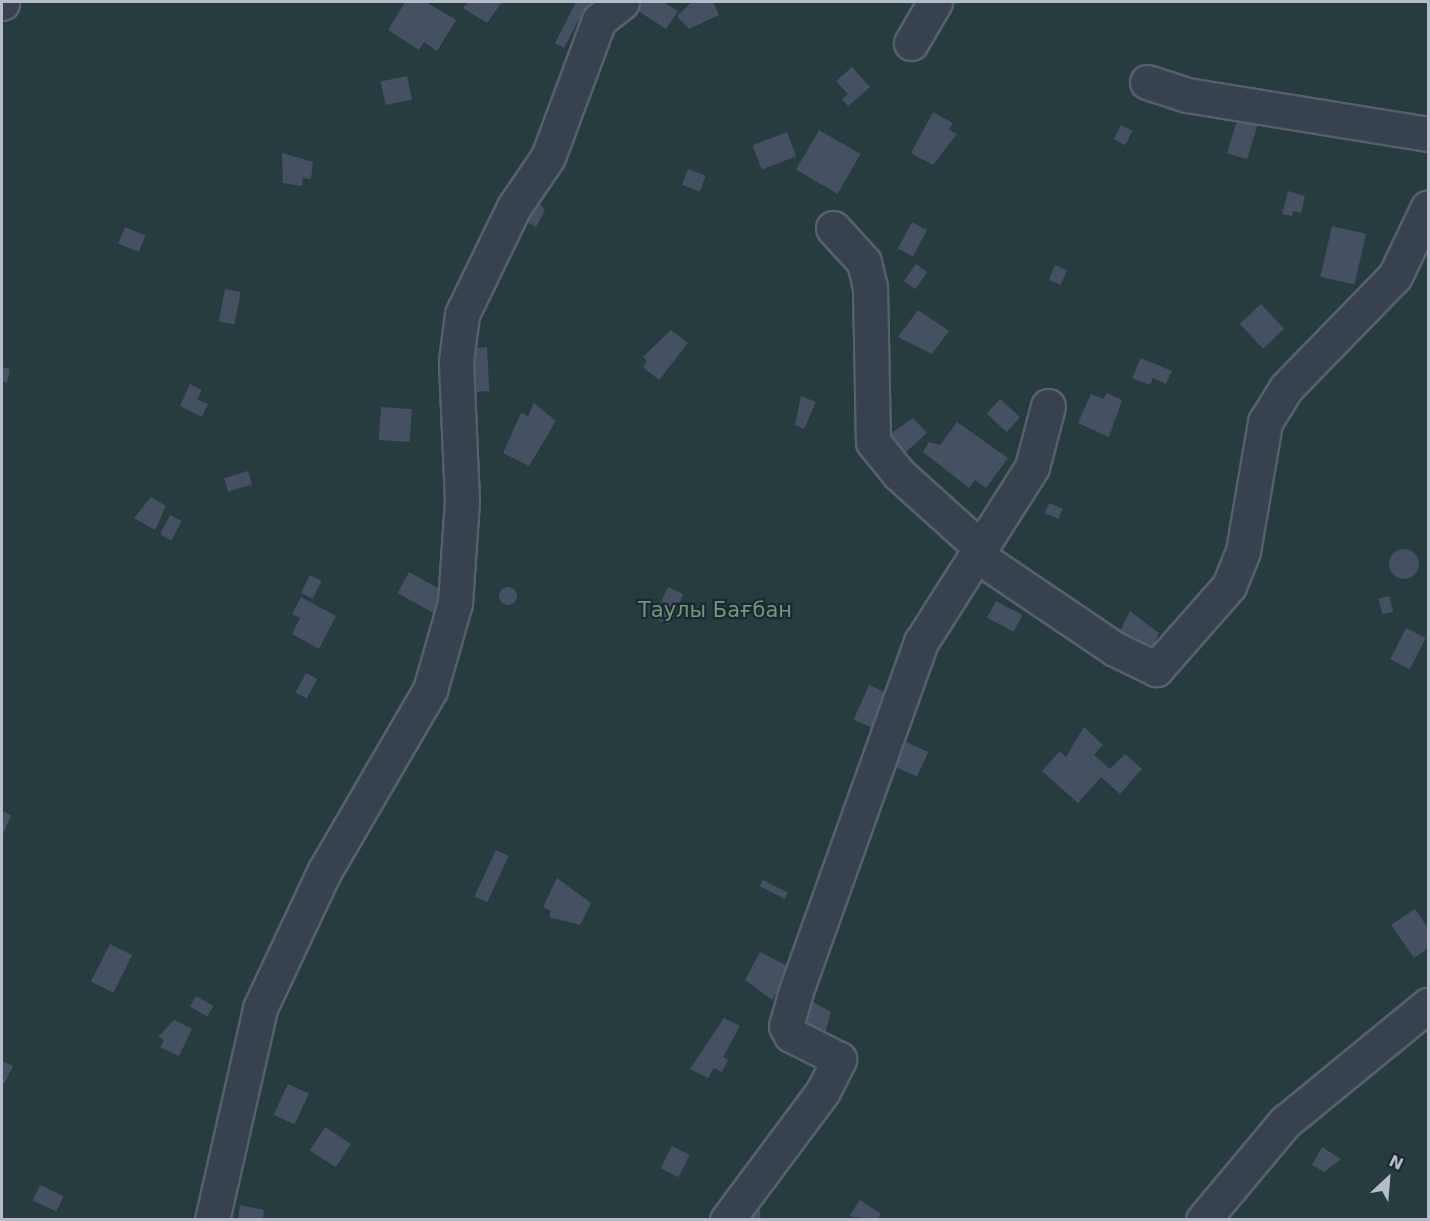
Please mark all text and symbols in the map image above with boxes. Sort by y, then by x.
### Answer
park label: Таулы Бағбан [638,597,792,623]
north arrow [1358,1149,1418,1209]
text: N [1386,1151,1406,1174]

